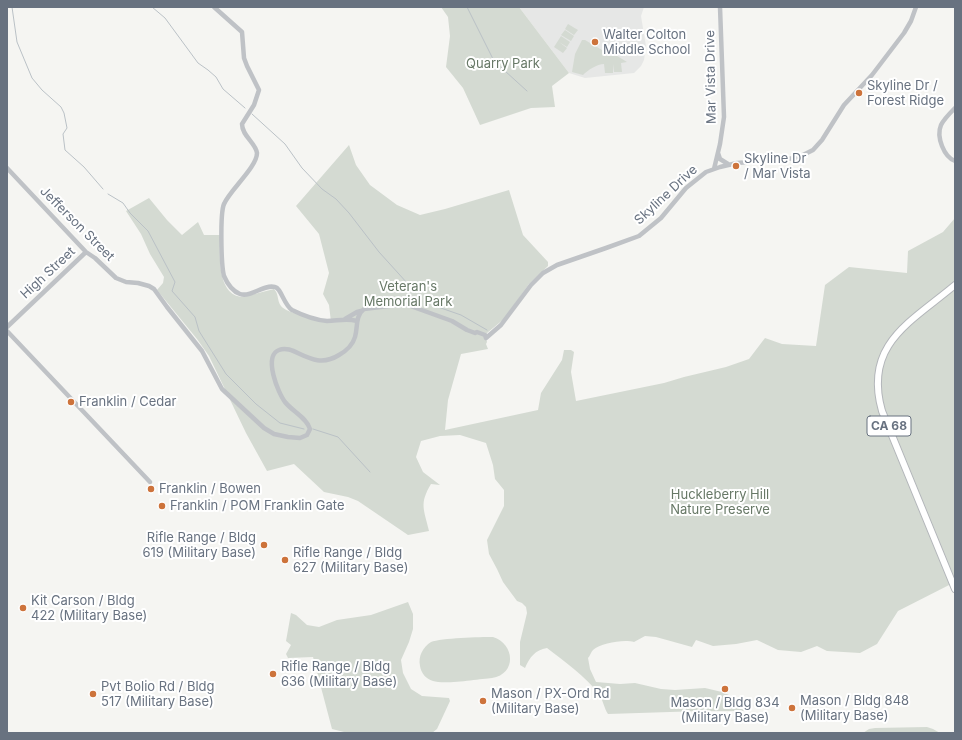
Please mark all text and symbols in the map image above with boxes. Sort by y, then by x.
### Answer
place label: Walter Colton Middle School [603,27,690,58]
street label: Mar Vista Drive [702,30,720,124]
marker: Walter Colton Middle School [590,37,600,47]
park label: Quarry Park [466,56,540,72]
place label: Skyline Dr / Forest Ridge [867,78,944,109]
marker: Skyline Dr / Forest Ridge [854,88,864,98]
place label: Skyline Dr / Mar Vista [744,151,811,182]
marker: Skyline Dr / Mar Vista [731,161,741,171]
street label: Skyline Drive [631,162,701,228]
street label: Jefferson Street [37,184,117,264]
street label: High Street [18,244,78,302]
park label: Veteran's Memorial Park [364,279,452,310]
place label: Franklin / Cedar [79,394,177,410]
marker: Franklin / Cedar [66,397,76,407]
road number: CA 68 [867,416,911,436]
place label: Franklin / Bowen [159,481,261,497]
marker: Franklin / Bowen [146,484,156,494]
park label: Huckleberry Hill Nature Preserve [670,487,770,518]
place label: Franklin / POM Franklin Gate [170,498,345,514]
marker: Franklin / POM Franklin Gate [157,501,167,511]
place label: Rifle Range / Bldg 619 (Military Base) [142,530,256,561]
marker: Rifle Range / Bldg 619 (Military Base) [259,540,269,550]
place label: Rifle Range / Bldg 627 (Military Base) [293,545,408,576]
marker: Rifle Range / Bldg 627 (Military Base) [280,555,290,565]
place label: Kit Carson / Bldg 422 (Military Base) [31,593,147,624]
marker: Kit Carson / Bldg 422 (Military Base) [18,603,28,613]
place label: Rifle Range / Bldg 636 (Military Base) [281,659,397,690]
marker: Rifle Range / Bldg 636 (Military Base) [268,669,278,679]
place label: Pvt Bolio Rd / Bldg 517 (Military Base) [101,679,214,710]
marker: Mason / Bldg 834 (Military Base) [720,684,730,694]
place label: Mason / PX-Ord Rd (Military Base) [491,686,609,717]
marker: Pvt Bolio Rd / Bldg 517 (Military Base) [88,689,98,699]
place label: Mason / Bldg 848 (Military Base) [800,693,909,724]
place label: Mason / Bldg 834 (Military Base) [670,695,780,726]
marker: Mason / PX-Ord Rd (Military Base) [478,696,488,706]
marker: Mason / Bldg 848 (Military Base) [787,703,797,713]

